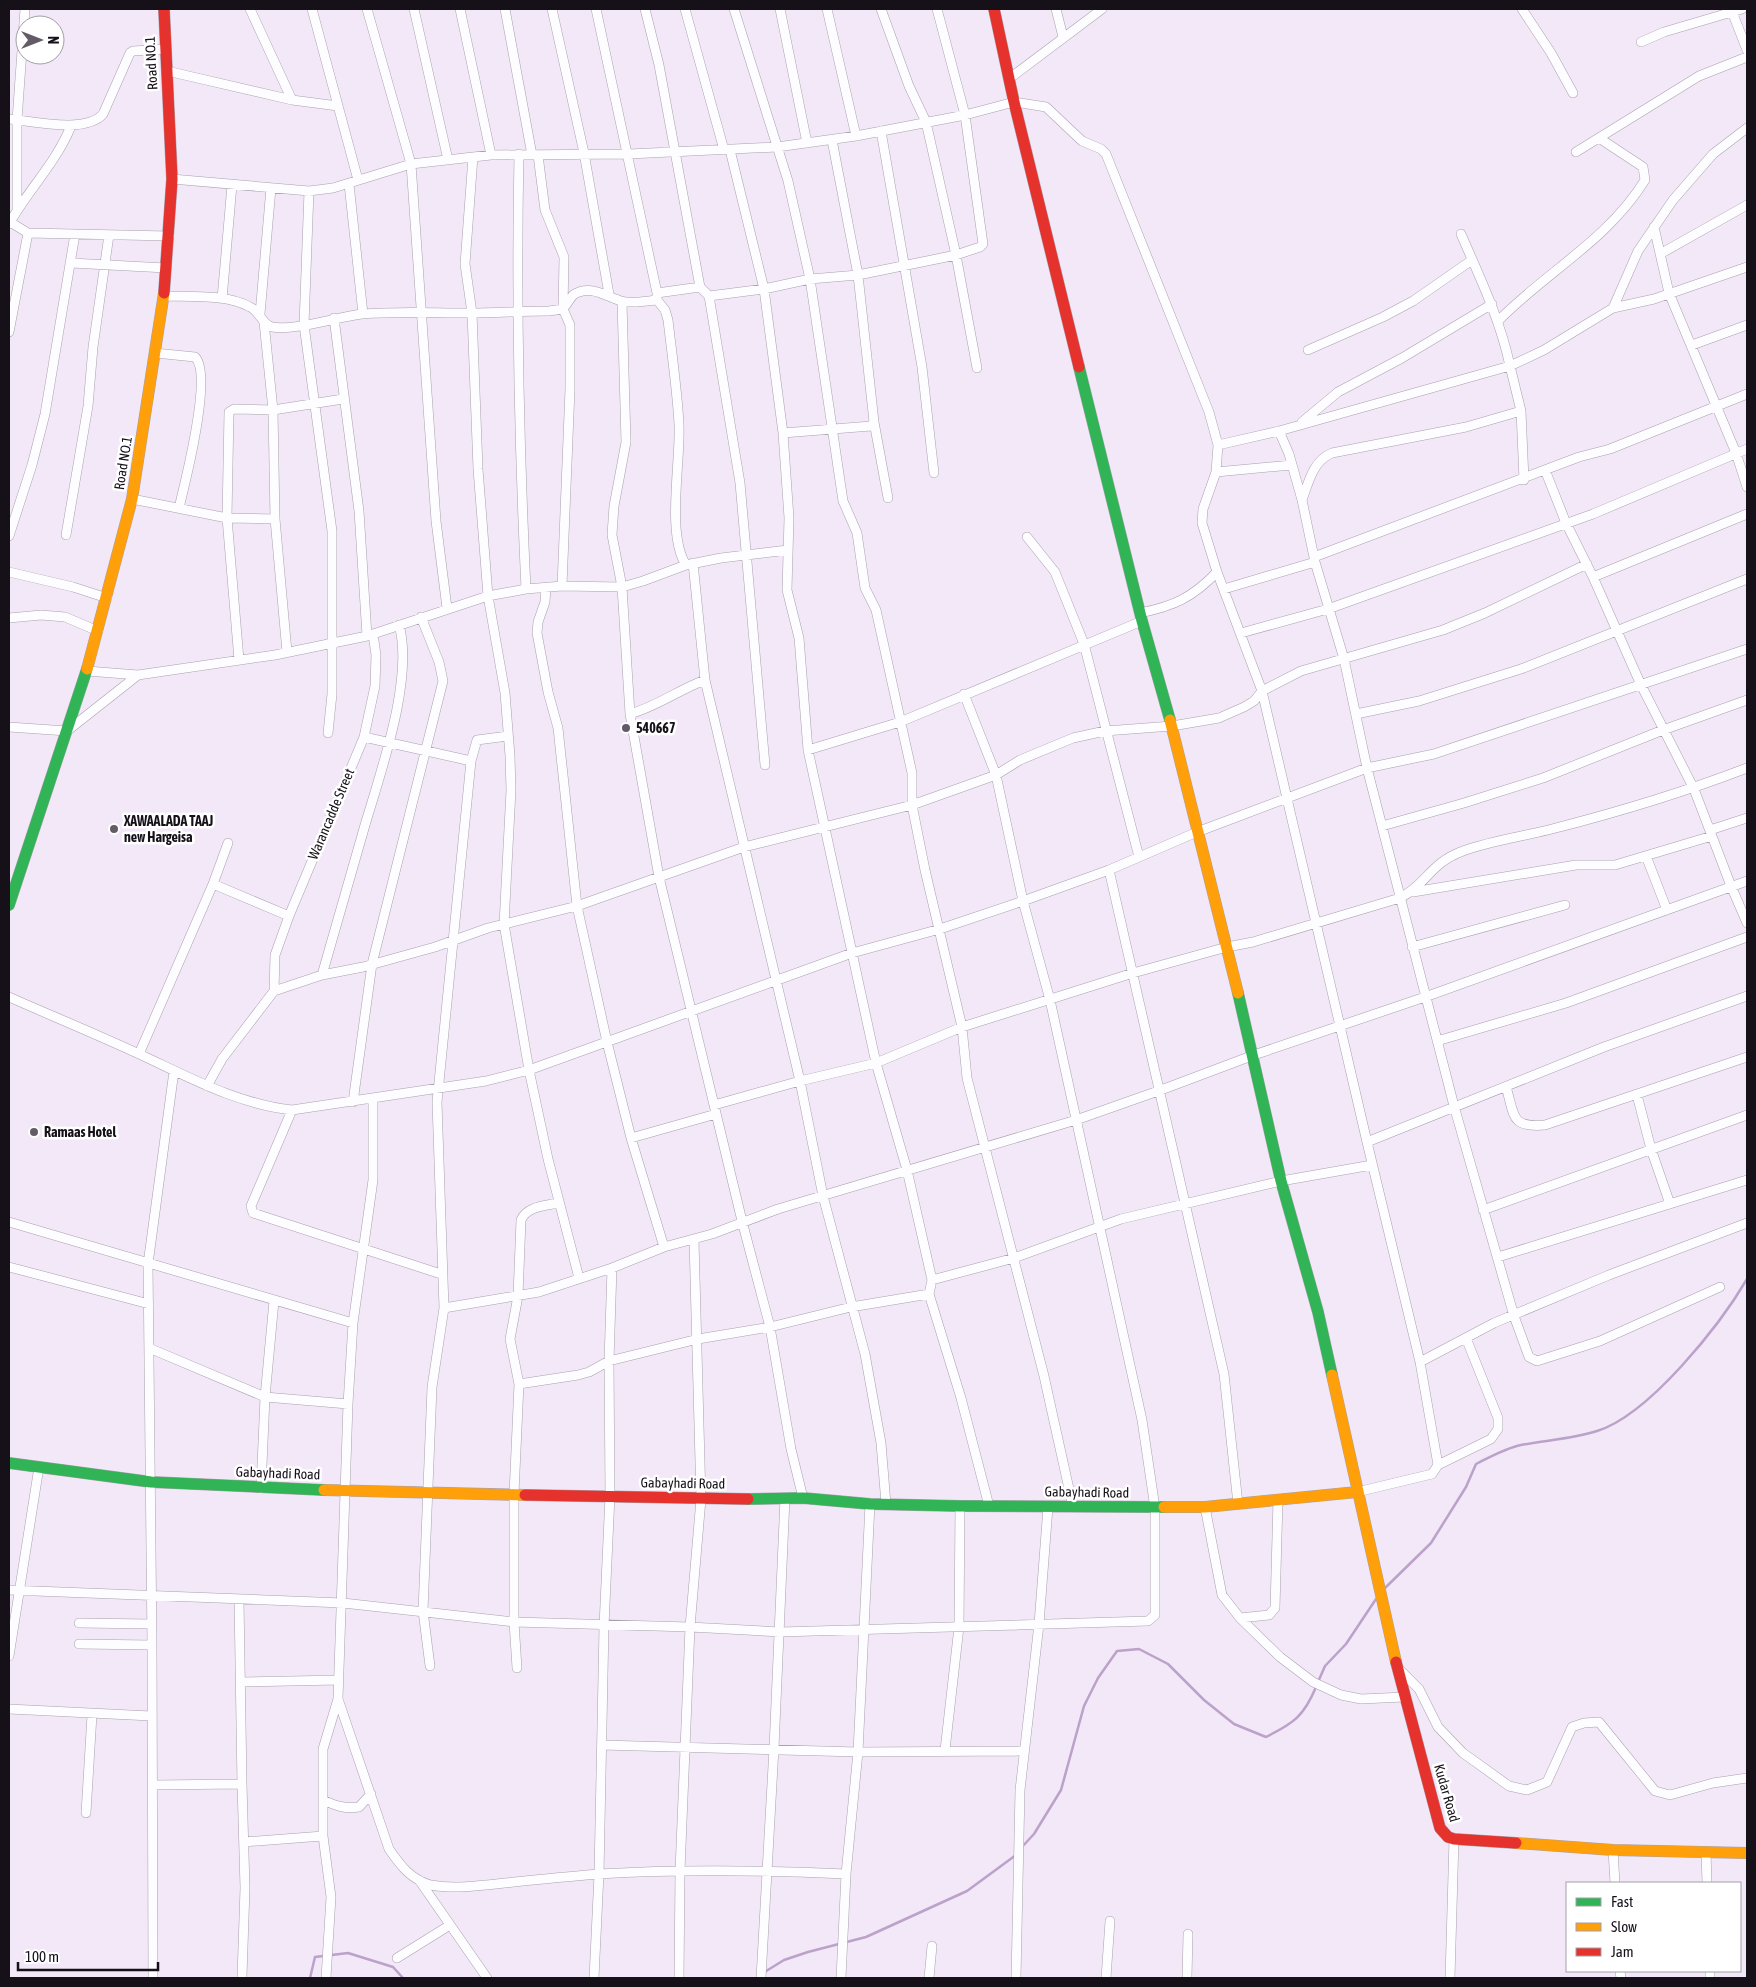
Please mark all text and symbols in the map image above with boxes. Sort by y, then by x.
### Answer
north arrow [15,15,65,65]
text: N [45,36,61,44]
street label: Road NO.1 [142,36,160,90]
street label: Road NO.1 [111,435,135,491]
place label: 540667 [636,720,675,736]
marker: 540667 [620,722,632,734]
street label: Warancadde Street [305,766,357,862]
place label: XAWAALADA TAAJ new Hargeisa [123,813,213,845]
marker: XAWAALADA TAAJ new Hargeisa [108,823,120,835]
place label: Ramaas Hotel [44,1124,116,1140]
marker: Ramaas Hotel [28,1126,40,1138]
street label: Gabayhadi Road [235,1464,321,1482]
street label: Gabayhadi Road [641,1474,725,1492]
street label: Gabayhadi Road [1045,1483,1129,1501]
street label: Kudar Road [1431,1762,1463,1824]
legend [1566,1882,1741,1972]
text: Fast [1611,1893,1633,1910]
text: Slow [1611,1918,1637,1935]
scale bar [18,1940,158,1972]
text: Jam [1611,1943,1634,1960]
text: 100 m [25,1948,59,1965]

